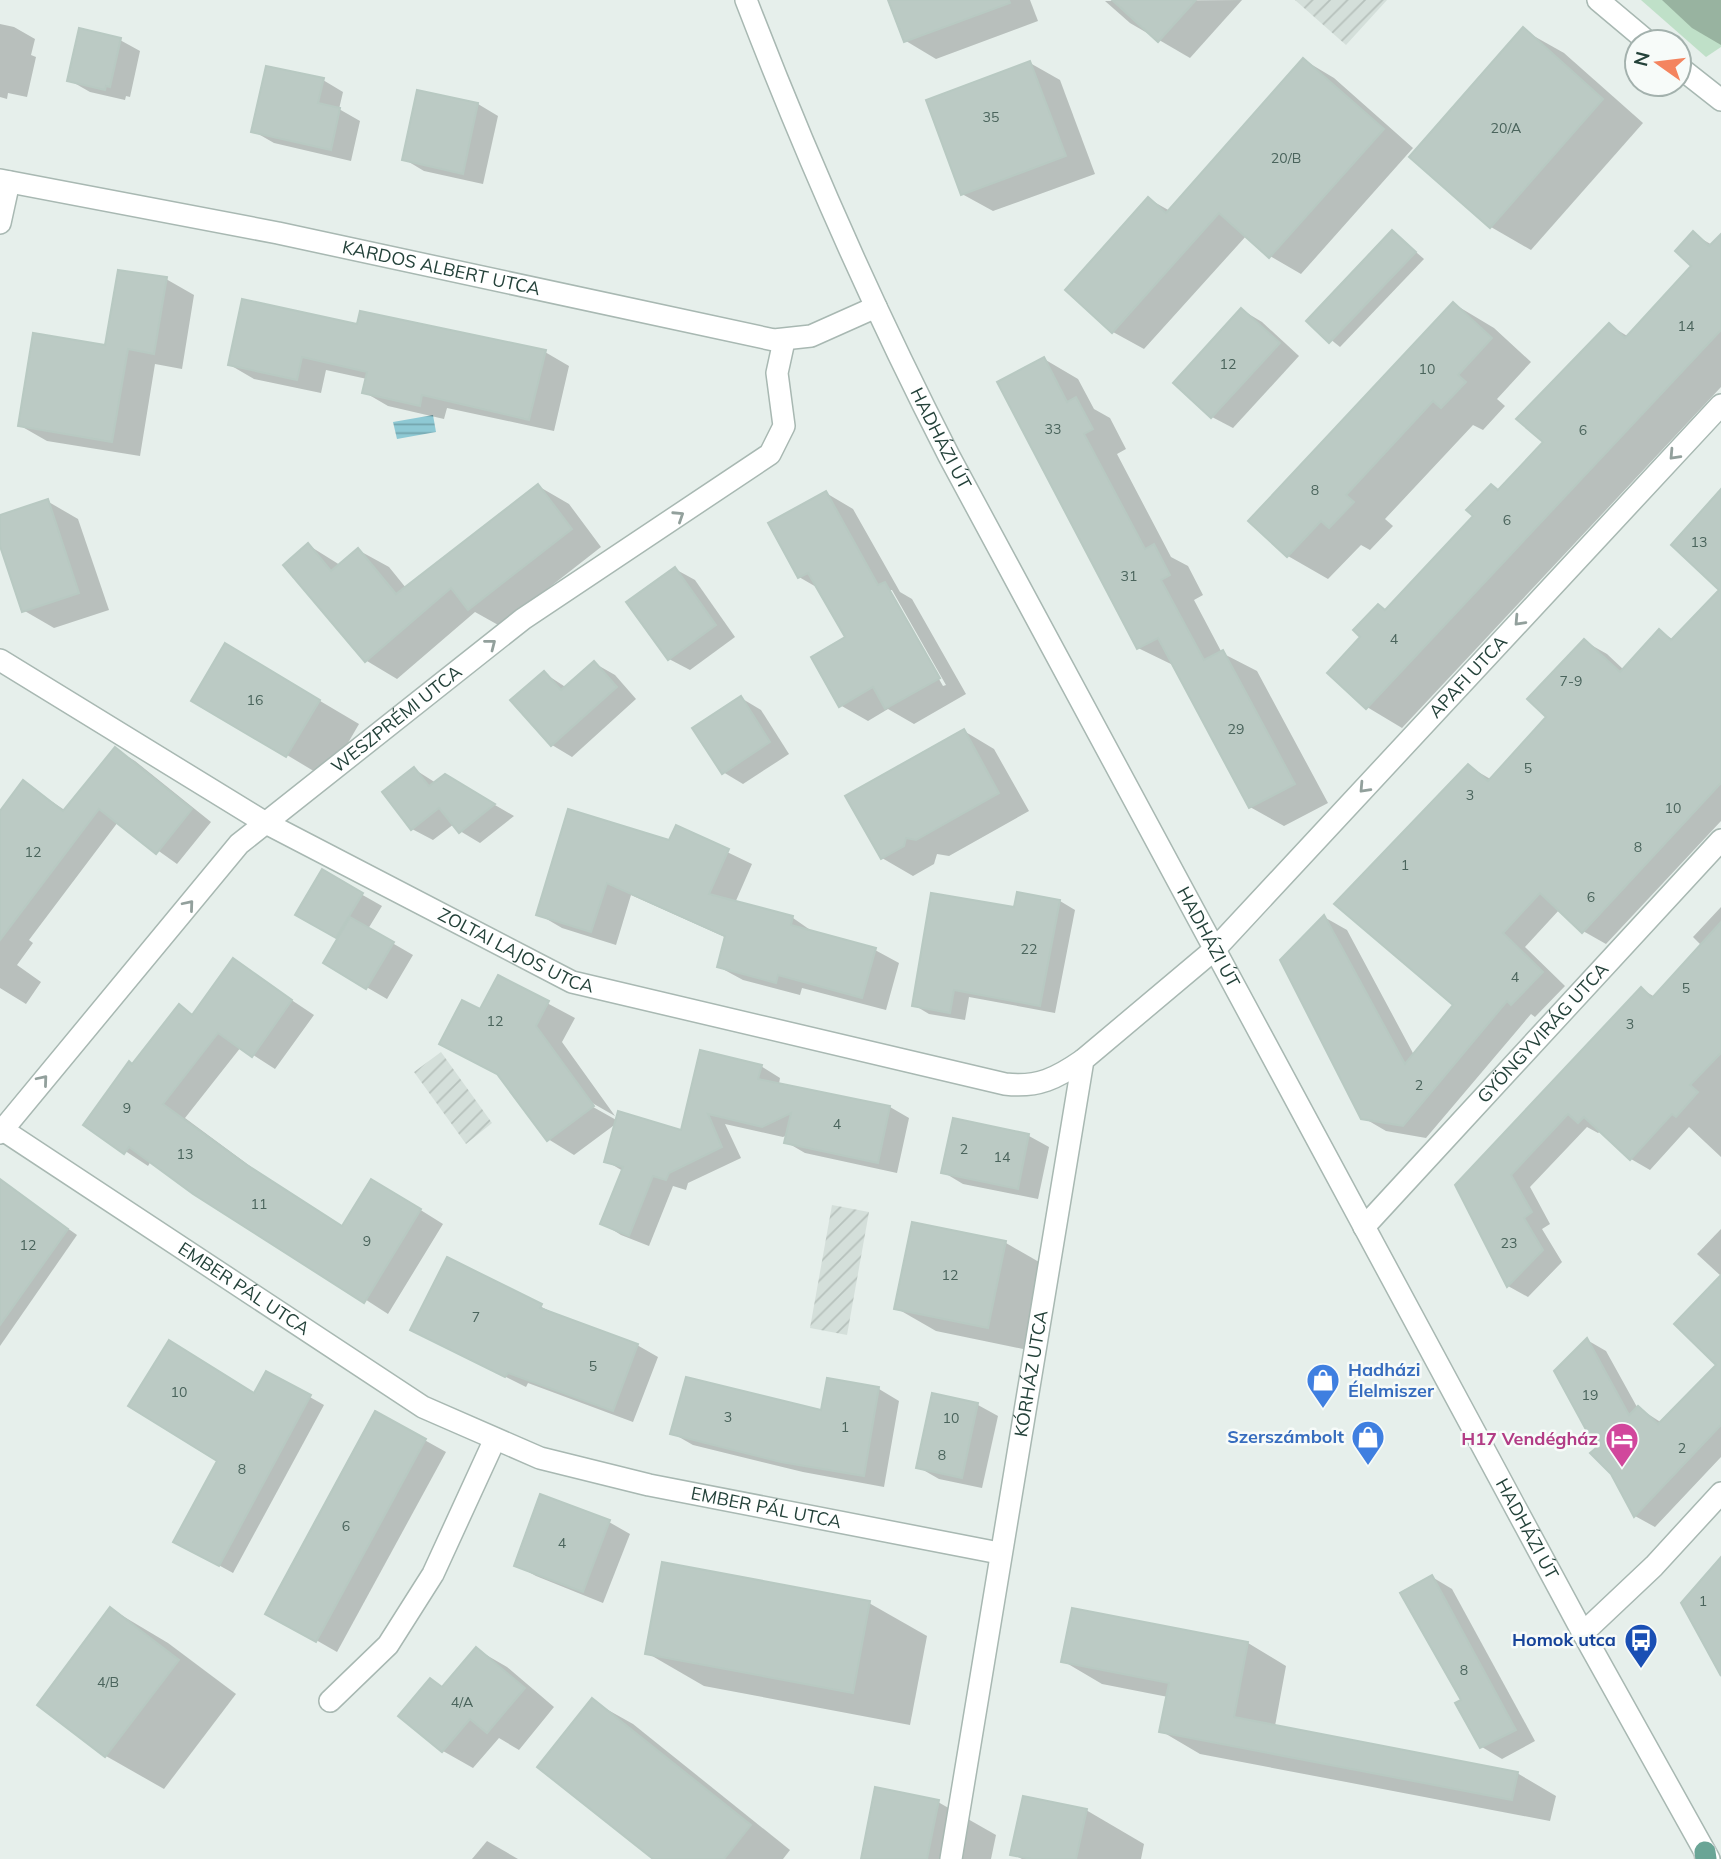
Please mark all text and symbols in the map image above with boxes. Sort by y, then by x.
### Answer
north arrow [1623,28,1693,98]
text: N [1628,49,1655,69]
house number: 35 [983,108,999,126]
house number: 20/A [1491,119,1522,137]
house number: 20/B [1271,149,1301,167]
street label: KARDOS ALBERT UTCA [340,235,542,300]
house number: 14 [1678,317,1695,335]
house number: 12 [1220,355,1236,373]
house number: 10 [1419,360,1435,378]
street label: HADHÁZI ÚT [905,384,977,493]
house number: 33 [1045,420,1061,438]
house number: 6 [1579,421,1587,439]
one-way arrow [1670,447,1683,460]
house number: 8 [1311,481,1319,499]
house number: 6 [1503,511,1511,529]
one-way arrow [671,512,684,524]
house number: 13 [1691,533,1707,551]
house number: 31 [1121,567,1137,585]
one-way arrow [1515,613,1528,626]
house number: 4 [1390,630,1399,648]
street label: APAFI UTCA [1424,630,1512,723]
one-way arrow [483,640,496,652]
street label: WESZPRÉMI UTCA [326,660,466,778]
house number: 7-9 [1560,672,1582,690]
house number: 16 [247,691,263,709]
house number: 29 [1228,720,1244,738]
house number: 5 [1524,759,1532,777]
one-way arrow [1360,780,1373,793]
house number: 3 [1466,786,1474,804]
house number: 10 [1665,799,1681,817]
house number: 8 [1634,838,1642,856]
house number: 12 [25,843,41,861]
house number: 1 [1401,856,1409,874]
street label: HADHÁZI ÚT [1172,882,1245,992]
house number: 6 [1587,888,1595,906]
one-way arrow [181,900,193,913]
street label: ZOLTAI LAJOS UTCA [434,902,596,998]
house number: 22 [1021,940,1037,958]
street label: GYÖNGYVIRÁG UTCA [1472,957,1613,1108]
house number: 4 [1511,968,1520,986]
house number: 5 [1682,979,1690,997]
house number: 12 [487,1012,503,1030]
house number: 3 [1626,1015,1634,1033]
one-way arrow [35,1075,48,1087]
house number: 2 [1415,1076,1423,1094]
house number: 9 [123,1099,131,1117]
house number: 4 [833,1115,842,1133]
house number: 2 [960,1140,968,1158]
house number: 13 [177,1145,193,1163]
house number: 14 [994,1148,1011,1166]
house number: 11 [251,1195,267,1213]
house number: 9 [363,1232,371,1250]
house number: 23 [1501,1234,1517,1252]
house number: 12 [20,1236,36,1254]
street label: EMBER PÁL UTCA [174,1237,314,1340]
house number: 12 [942,1266,958,1284]
house number: 7 [472,1308,480,1326]
street label: KÓRHÁZ UTCA [1009,1308,1052,1439]
house number: 5 [589,1357,597,1375]
place label: Hadházi Élelmiszer [1348,1358,1435,1402]
shop icon: Hadházi Élelmiszer [1304,1361,1342,1410]
house number: 10 [171,1383,187,1401]
house number: 19 [1582,1386,1598,1404]
house number: 3 [724,1408,732,1426]
house number: 10 [943,1409,959,1427]
house number: 1 [841,1418,849,1436]
shop icon: Szerszámbolt [1349,1418,1387,1467]
hotel icon: H17 Vendégház [1603,1420,1641,1469]
place label: Szerszámbolt [1227,1425,1344,1448]
place label: H17 Vendégház [1461,1427,1598,1450]
house number: 2 [1678,1439,1686,1457]
house number: 8 [938,1446,946,1464]
house number: 8 [238,1460,246,1478]
street label: HADHÁZI ÚT [1491,1474,1564,1583]
street label: EMBER PÁL UTCA [689,1481,843,1533]
house number: 6 [342,1517,350,1535]
house number: 4 [558,1534,567,1552]
house number: 1 [1699,1592,1707,1610]
bus stop icon: Homok utca [1622,1621,1660,1670]
place label: Homok utca [1512,1628,1616,1651]
house number: 8 [1460,1661,1468,1679]
house number: 4/B [97,1673,119,1691]
house number: 4/A [451,1693,474,1711]

